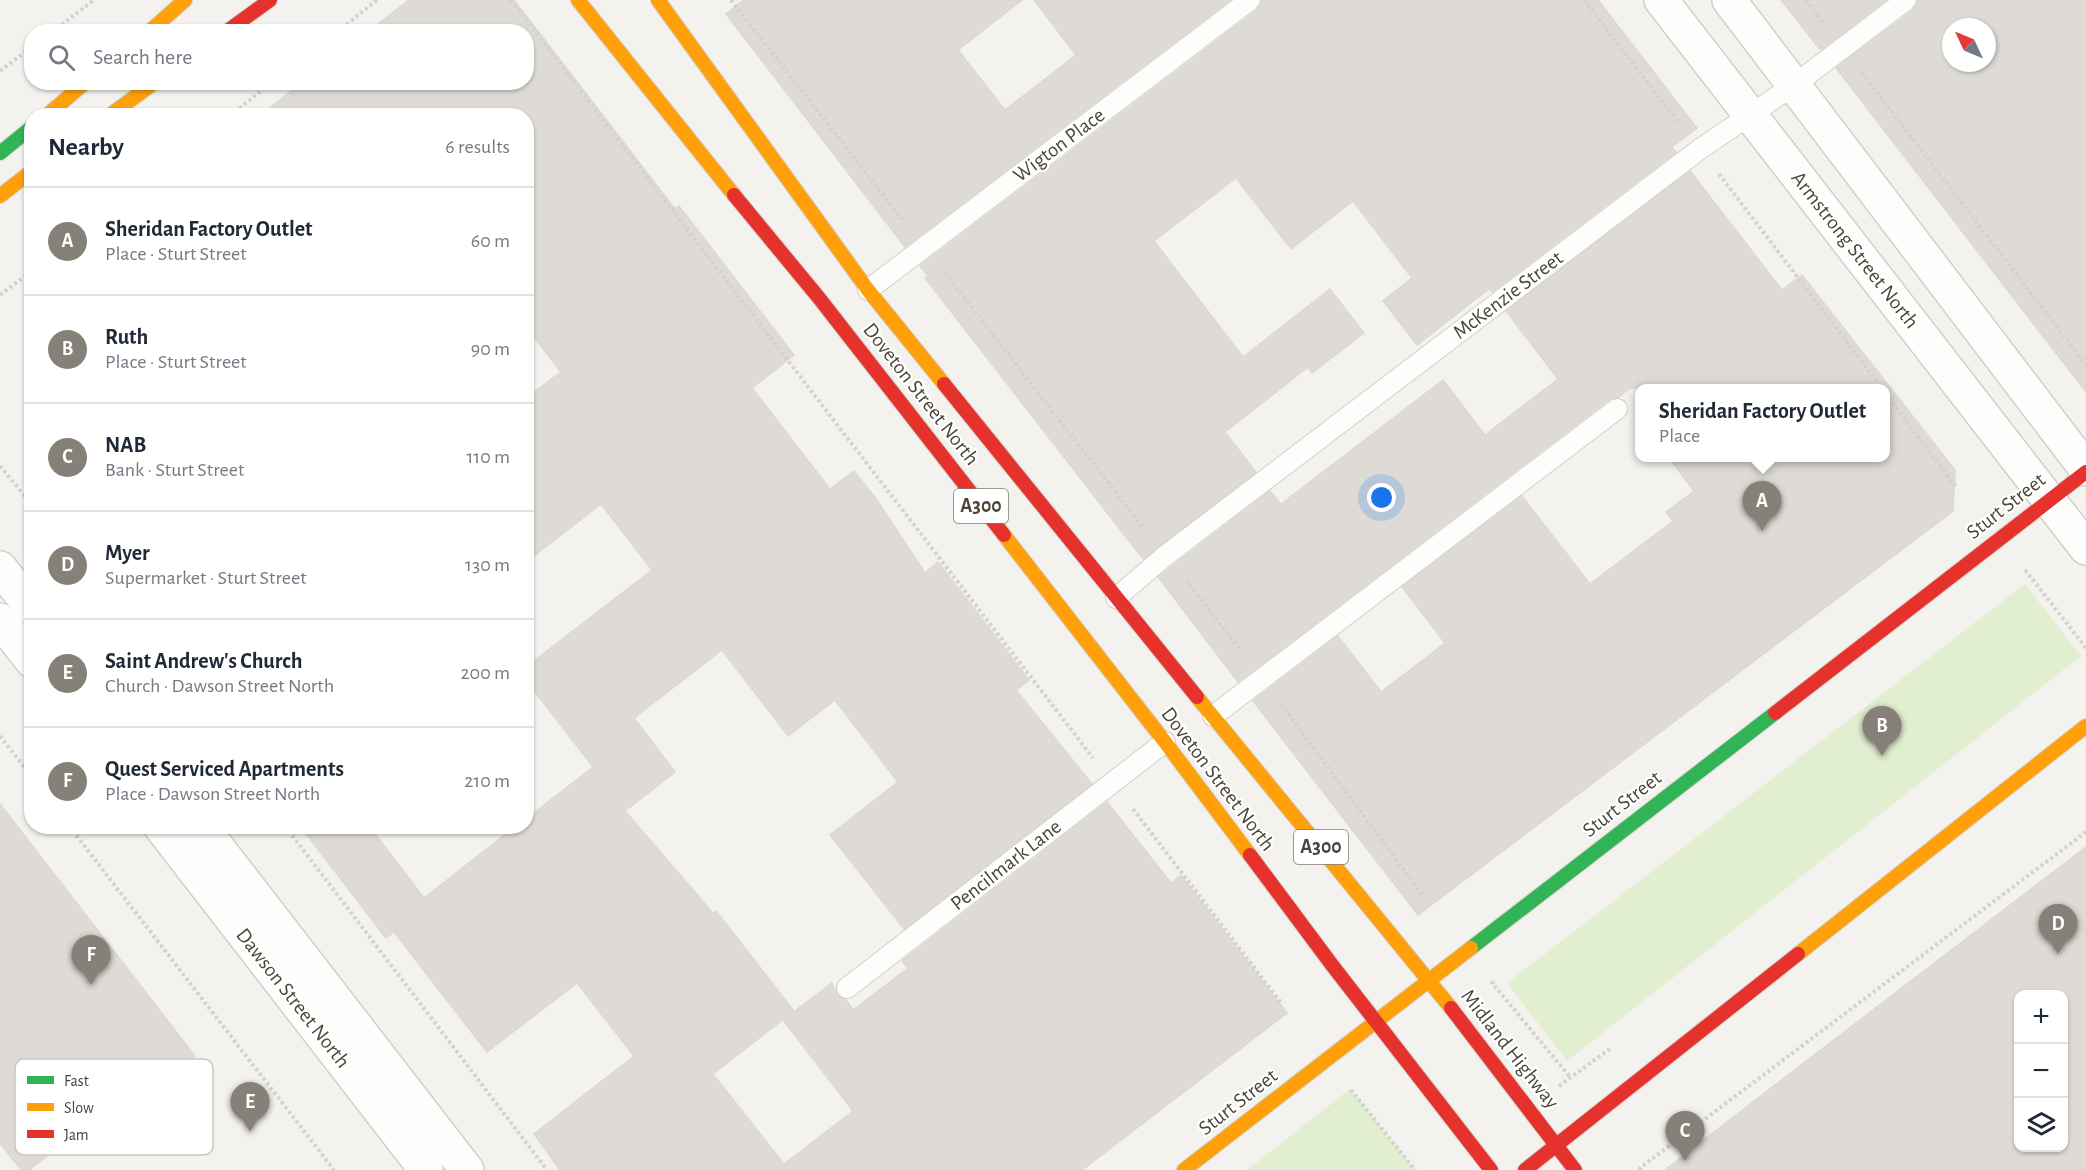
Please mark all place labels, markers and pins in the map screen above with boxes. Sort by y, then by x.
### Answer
pin: A [1742,482,1782,531]
pin: B [1862,706,1902,756]
pin: D [2038,904,2078,954]
pin: F [72,936,110,985]
pin: E [230,1082,270,1132]
pin: C [1666,1112,1704,1161]

